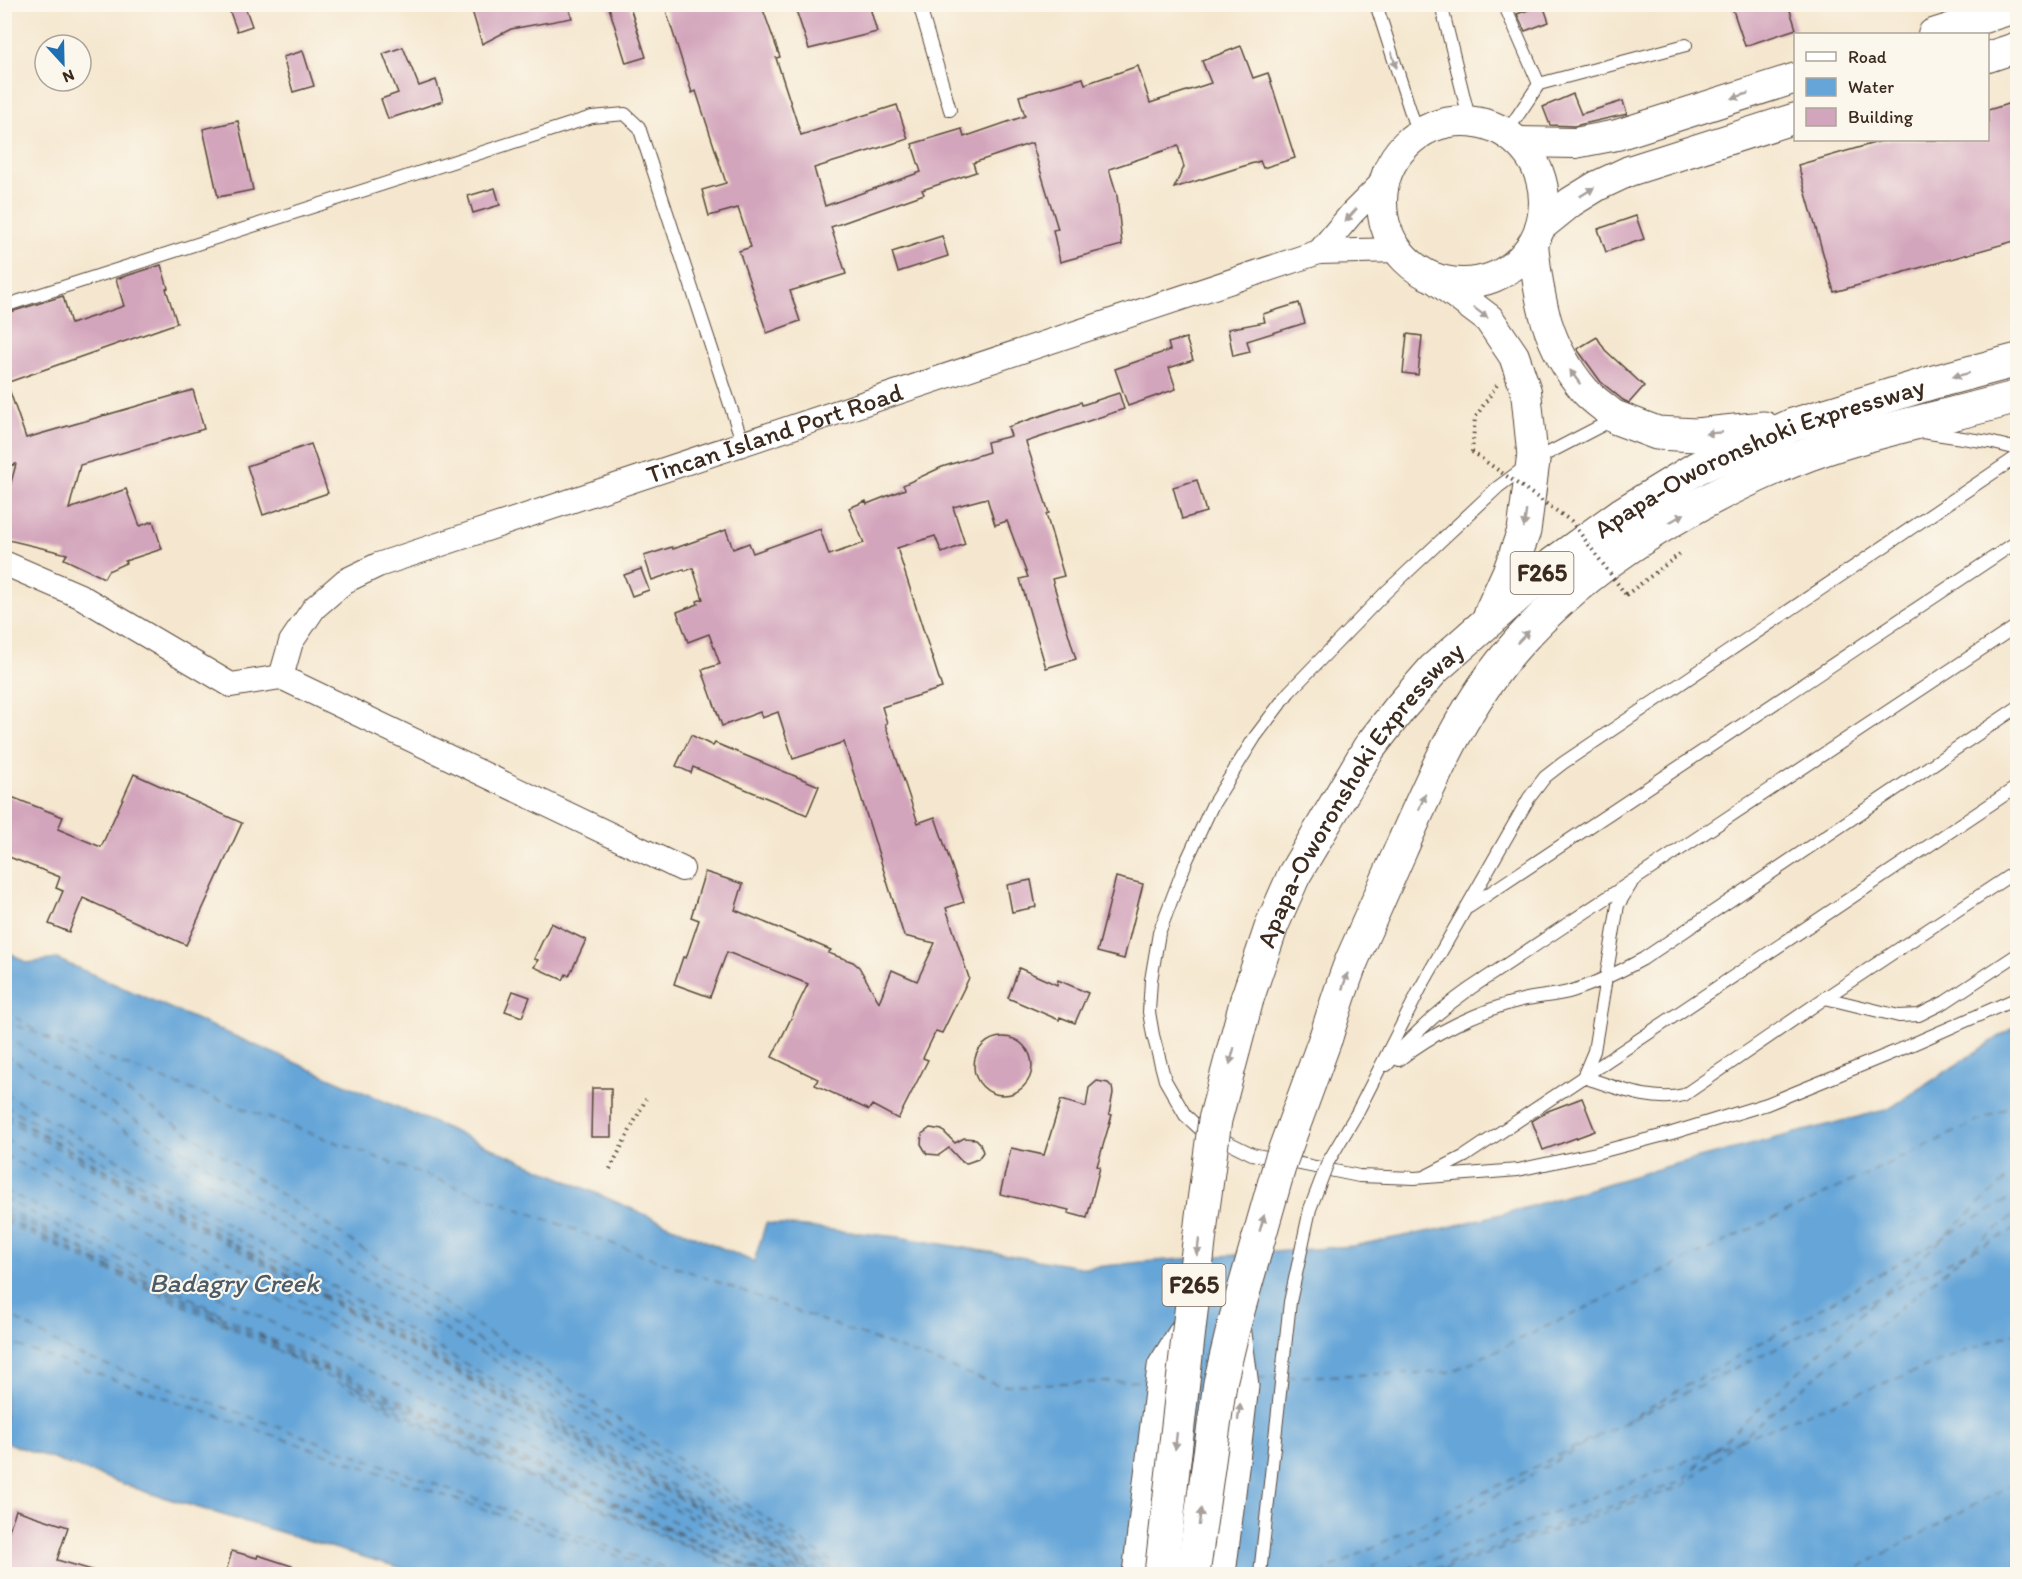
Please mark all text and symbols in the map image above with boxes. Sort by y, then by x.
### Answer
north arrow [33,33,93,93]
legend [1794,33,1989,141]
text: Road [1848,46,1887,68]
one-way arrow [1390,51,1399,69]
text: N [60,66,77,87]
text: Water [1848,76,1894,98]
one-way arrow [1731,92,1749,101]
text: Building [1848,106,1914,128]
one-way arrow [1579,187,1595,198]
one-way arrow [1345,207,1358,222]
one-way arrow [1473,306,1488,318]
one-way arrow [1569,370,1581,386]
street label: Apapa-Oworonshoki Expressway [1587,370,1929,545]
one-way arrow [1952,371,1970,380]
street label: Tincan Island Port Road [642,375,907,491]
one-way arrow [1704,428,1723,438]
one-way arrow [1521,510,1530,529]
one-way arrow [1669,513,1685,524]
road number: F265 [1510,552,1574,594]
one-way arrow [1516,631,1530,645]
street label: Apapa-Oworonshoki Expressway [1250,634,1470,952]
one-way arrow [1417,794,1426,811]
one-way arrow [1340,972,1350,990]
one-way arrow [1227,1047,1236,1065]
one-way arrow [1258,1214,1267,1232]
one-way arrow [1193,1238,1203,1257]
road number: F265 [1162,1264,1226,1306]
water label: Badagry Creek [149,1266,321,1299]
one-way arrow [1234,1403,1244,1422]
one-way arrow [1171,1432,1181,1451]
one-way arrow [1196,1507,1205,1526]

